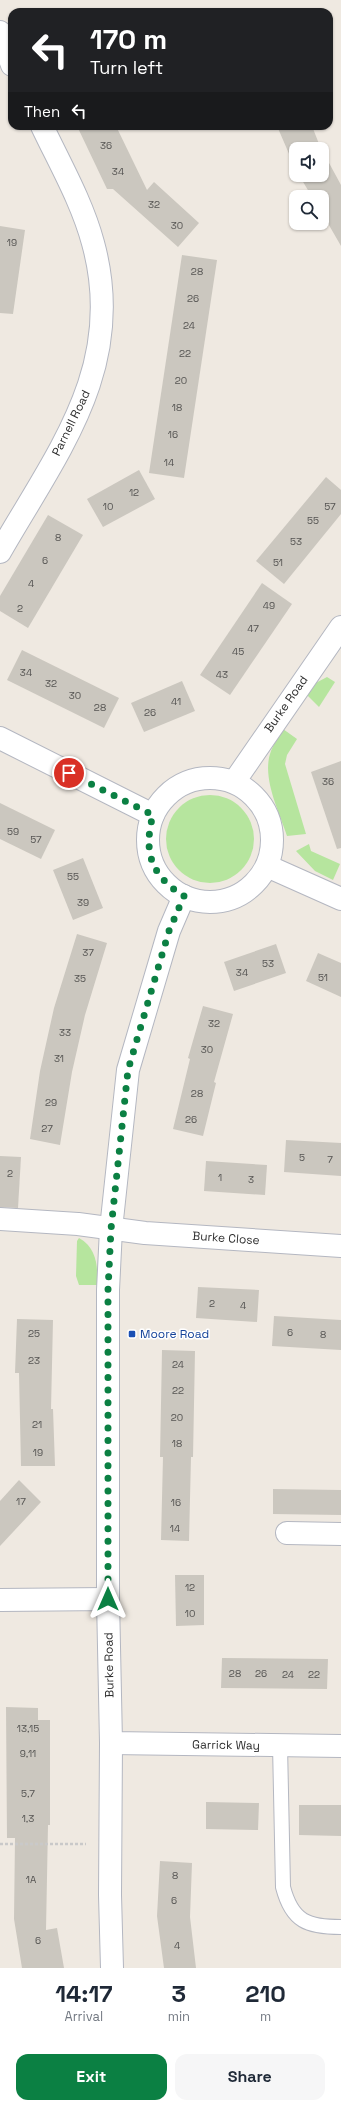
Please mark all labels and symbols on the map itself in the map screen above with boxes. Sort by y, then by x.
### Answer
house number: 36 [100,139,112,152]
house number: 34 [112,165,124,178]
house number: 32 [148,198,160,211]
house number: 30 [171,219,183,232]
house number: 19 [7,236,17,249]
house number: 28 [191,265,203,278]
house number: 26 [187,292,199,305]
house number: 24 [183,319,195,332]
house number: 22 [179,347,191,360]
house number: 20 [175,374,187,387]
street label: Parnell Road [48,387,94,459]
house number: 18 [172,401,182,414]
house number: 16 [168,428,178,441]
house number: 14 [164,456,174,469]
house number: 12 [129,486,139,499]
house number: 10 [103,500,113,513]
house number: 57 [324,500,336,513]
house number: 55 [307,514,319,527]
house number: 8 [55,531,61,544]
house number: 53 [290,535,302,548]
house number: 6 [42,554,48,567]
house number: 51 [273,556,283,569]
house number: 4 [28,577,34,590]
house number: 49 [263,599,275,612]
house number: 2 [17,602,23,615]
house number: 47 [247,622,259,635]
house number: 45 [232,645,244,658]
house number: 34 [20,666,32,679]
house number: 43 [216,668,228,681]
street label: Burke Road [261,673,311,735]
house number: 32 [45,677,57,690]
house number: 30 [69,689,81,702]
house number: 41 [171,695,181,708]
house number: 28 [94,701,106,714]
house number: 26 [144,706,156,719]
pin [52,756,86,790]
house number: 36 [322,775,334,788]
house number: 59 [7,825,19,838]
house number: 57 [30,833,42,846]
house number: 55 [67,870,79,883]
house number: 39 [77,896,89,909]
house number: 37 [82,946,94,959]
house number: 53 [262,957,274,970]
house number: 34 [236,966,248,979]
house number: 51 [318,971,328,984]
house number: 35 [74,972,86,985]
house number: 32 [208,1017,220,1030]
house number: 33 [59,1026,71,1039]
house number: 30 [201,1043,213,1056]
house number: 31 [54,1052,64,1065]
house number: 28 [191,1087,203,1100]
house number: 29 [45,1096,57,1109]
house number: 26 [185,1113,197,1126]
house number: 27 [41,1122,53,1135]
house number: 5 [299,1151,305,1164]
house number: 7 [327,1153,333,1166]
house number: 2 [7,1167,13,1180]
house number: 1 [218,1171,222,1184]
house number: 3 [248,1173,254,1186]
street label: Burke Close [192,1228,260,1248]
house number: 2 [209,1297,215,1310]
house number: 4 [240,1299,246,1312]
place label: Moore Road [140,1326,209,1342]
house number: 6 [287,1326,293,1339]
house number: 25 [28,1327,40,1340]
house number: 8 [320,1328,326,1341]
marker: Moore Road [127,1329,137,1339]
house number: 23 [28,1354,40,1367]
house number: 24 [172,1358,184,1371]
house number: 22 [172,1384,184,1397]
house number: 20 [171,1411,183,1424]
house number: 21 [32,1418,42,1431]
house number: 18 [172,1437,182,1450]
house number: 19 [33,1446,43,1459]
house number: 17 [16,1495,26,1508]
house number: 16 [171,1496,181,1509]
house number: 14 [170,1522,180,1535]
position arrow [87,1578,129,1620]
house number: 12 [185,1581,195,1594]
house number: 10 [185,1607,195,1620]
street label: Burke Road [100,1632,118,1698]
house number: 28 [229,1667,241,1680]
house number: 26 [255,1667,267,1680]
house number: 24 [282,1668,294,1681]
house number: 22 [308,1668,320,1681]
house number: 13,15 [17,1722,39,1735]
street label: Garrick Way [192,1736,260,1754]
house number: 9,11 [20,1747,36,1760]
house number: 5,7 [21,1787,35,1800]
house number: 1,3 [22,1812,34,1825]
house number: 8 [172,1869,178,1882]
house number: 1A [26,1873,37,1886]
house number: 6 [171,1894,177,1907]
house number: 6 [35,1934,41,1947]
house number: 4 [174,1939,180,1952]

